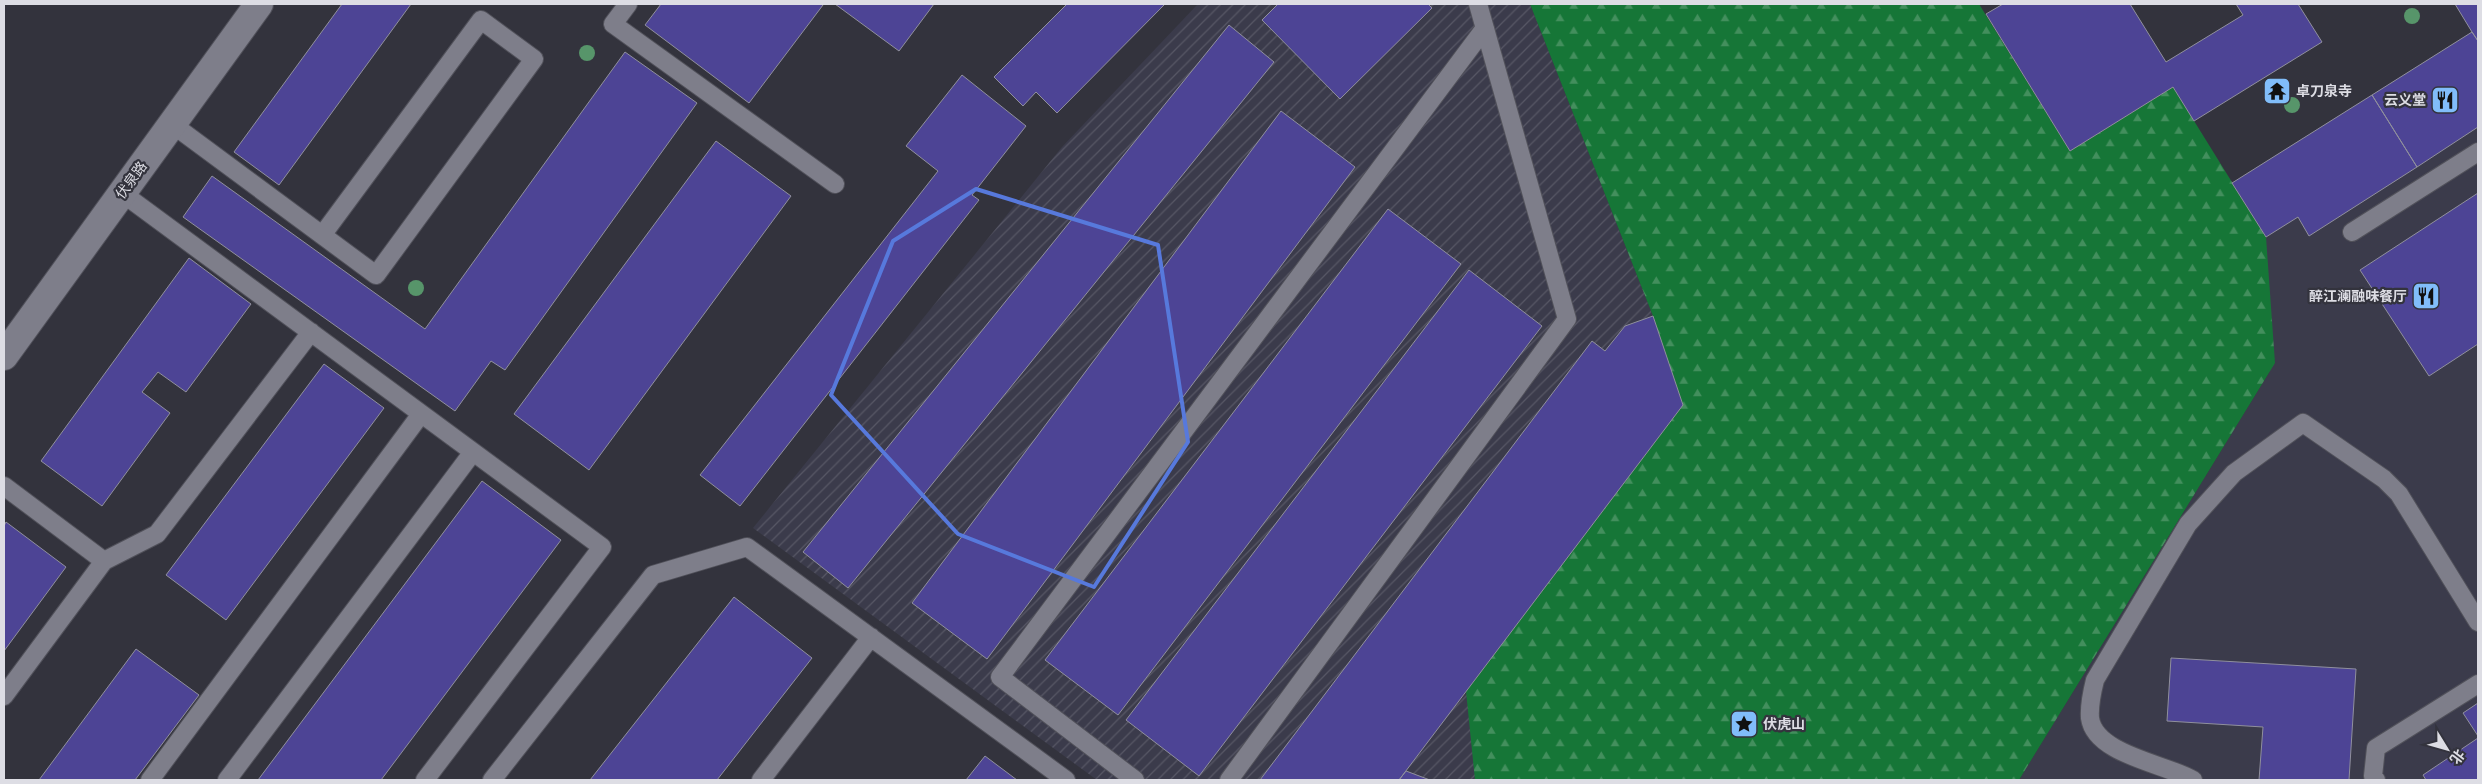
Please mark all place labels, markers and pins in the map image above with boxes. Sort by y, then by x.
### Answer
temple icon: 卓刀泉寺 [2262,76,2292,106]
place label: 卓刀泉寺 [2296,83,2352,100]
restaurant icon: 云义堂 [2430,85,2460,115]
place label: 云义堂 [2384,92,2426,109]
restaurant icon: 醉江澜融味餐厅 [2411,281,2441,311]
place label: 醉江澜融味餐厅 [2309,288,2407,305]
place icon: 伏虎山 [1729,709,1759,739]
place label: 伏虎山 [1763,716,1805,733]

